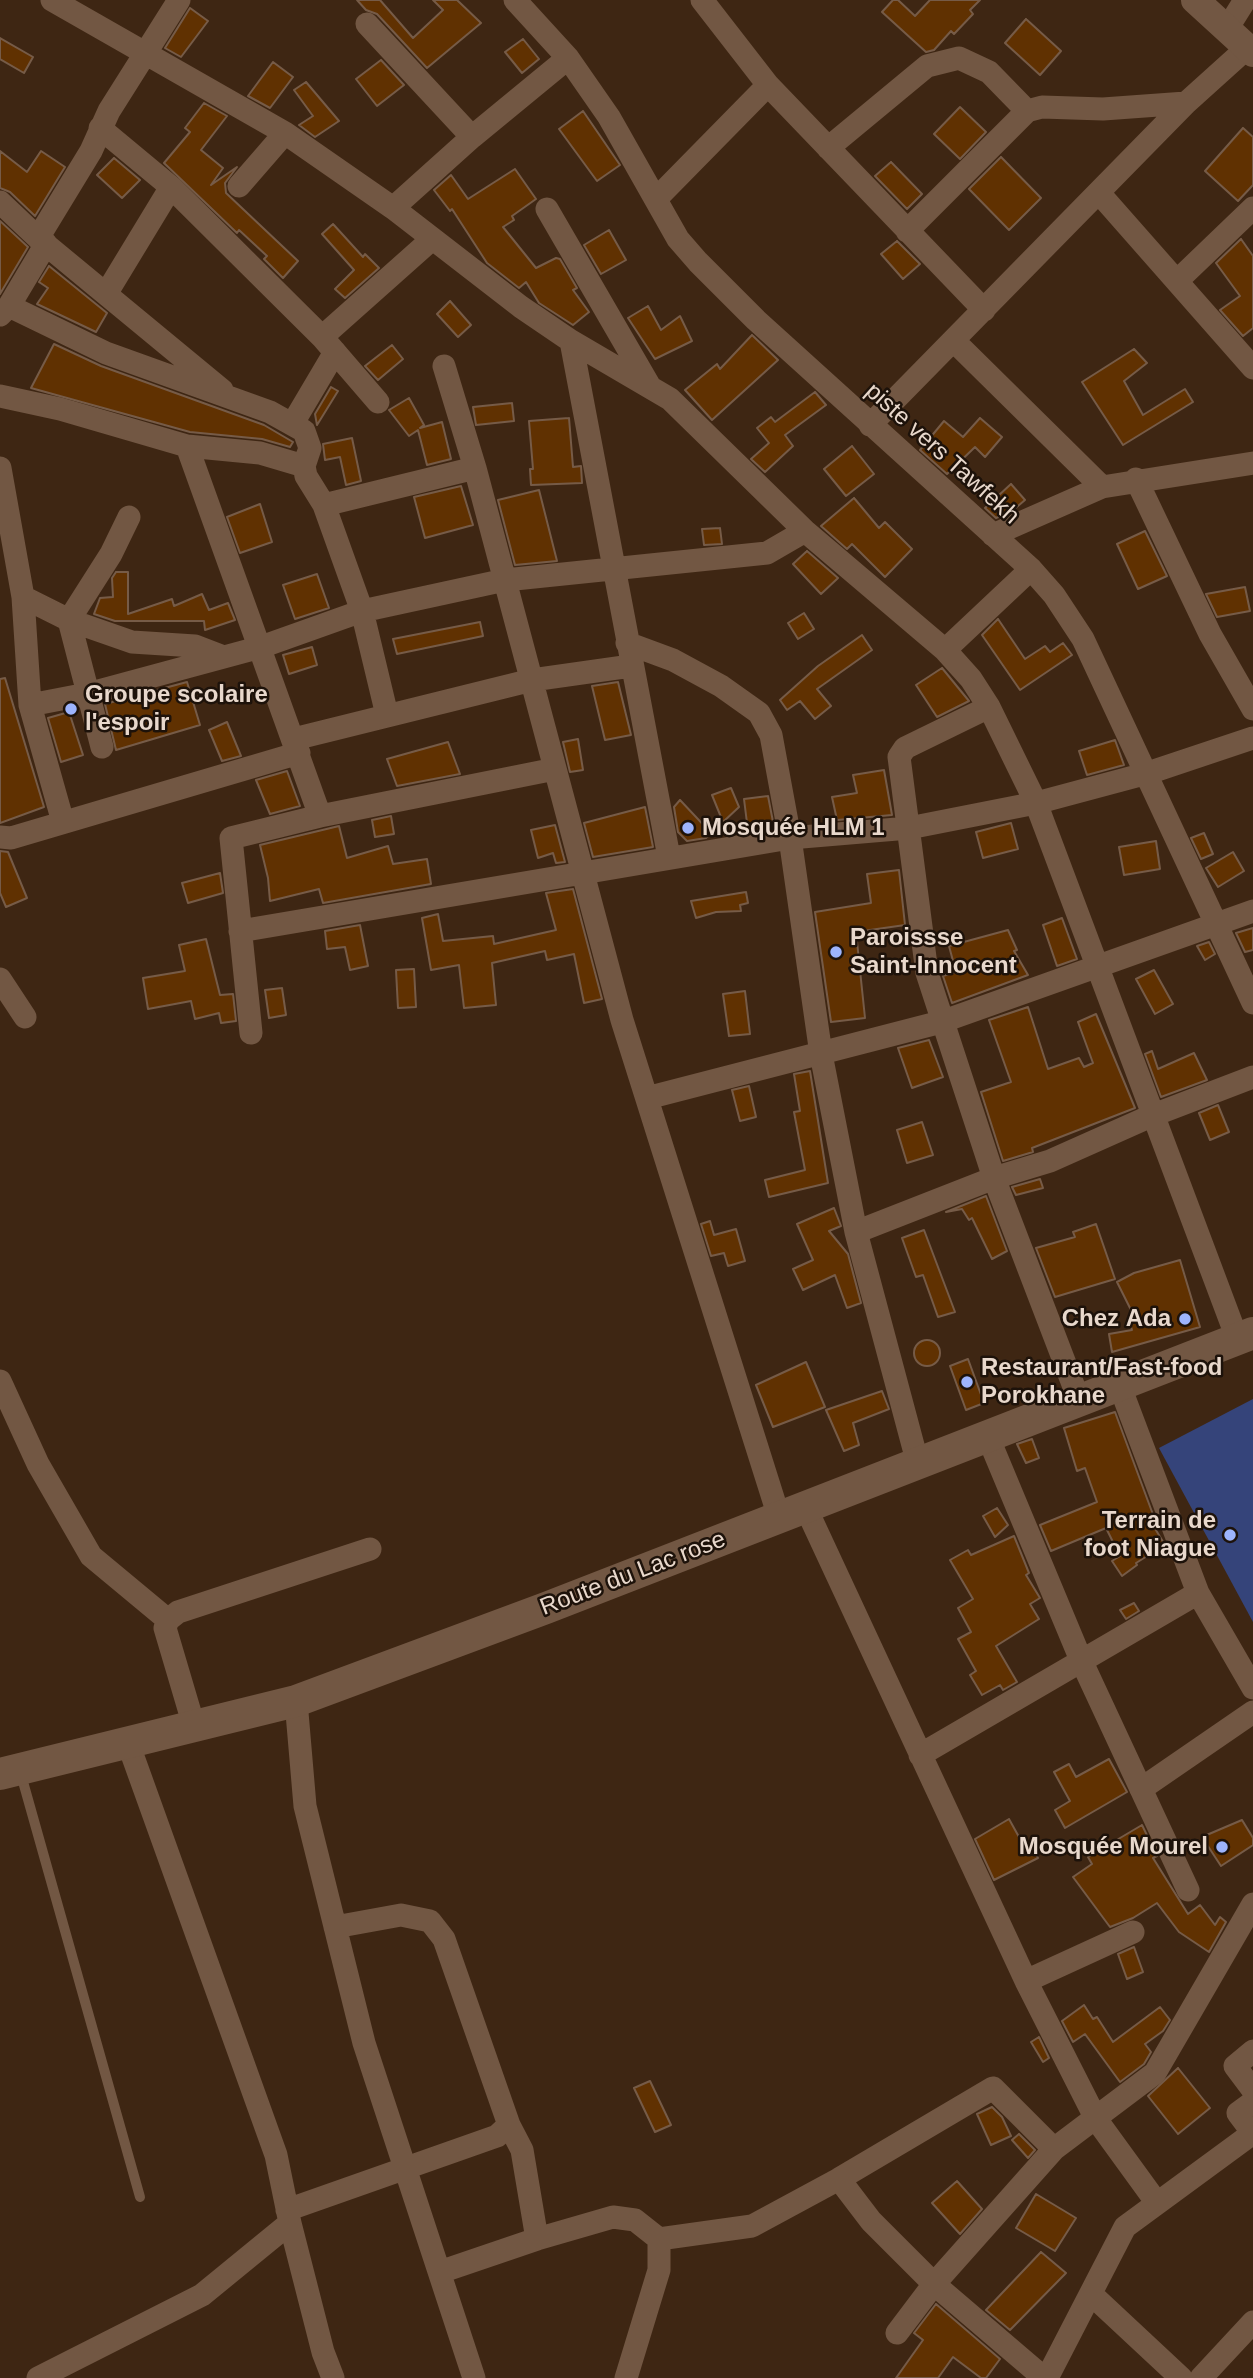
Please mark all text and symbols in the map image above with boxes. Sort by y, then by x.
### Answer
street label: piste vers Tawfekh [859,377,1025,531]
place label: Groupe scolaire l'espoir [85,681,268,737]
marker: Groupe scolaire l'espoir [63,701,79,717]
place label: Mosquée HLM 1 [702,814,885,842]
marker: Mosquée HLM 1 [680,820,696,836]
place label: Paroissse Saint-Innocent [850,924,1017,980]
marker: Paroissse Saint-Innocent [828,944,844,960]
place label: Chez Ada [1062,1305,1171,1333]
marker: Chez Ada [1177,1311,1193,1327]
place label: Restaurant/Fast-food Porokhane [981,1354,1222,1410]
marker: Restaurant/Fast-food Porokhane [959,1374,975,1390]
place label: Terrain de foot Niague [1084,1507,1216,1563]
street label: Route du Lac rose [536,1525,730,1623]
marker: Terrain de foot Niague [1222,1527,1238,1543]
place label: Mosquée Mourel [1019,1833,1208,1861]
marker: Mosquée Mourel [1214,1839,1230,1855]

